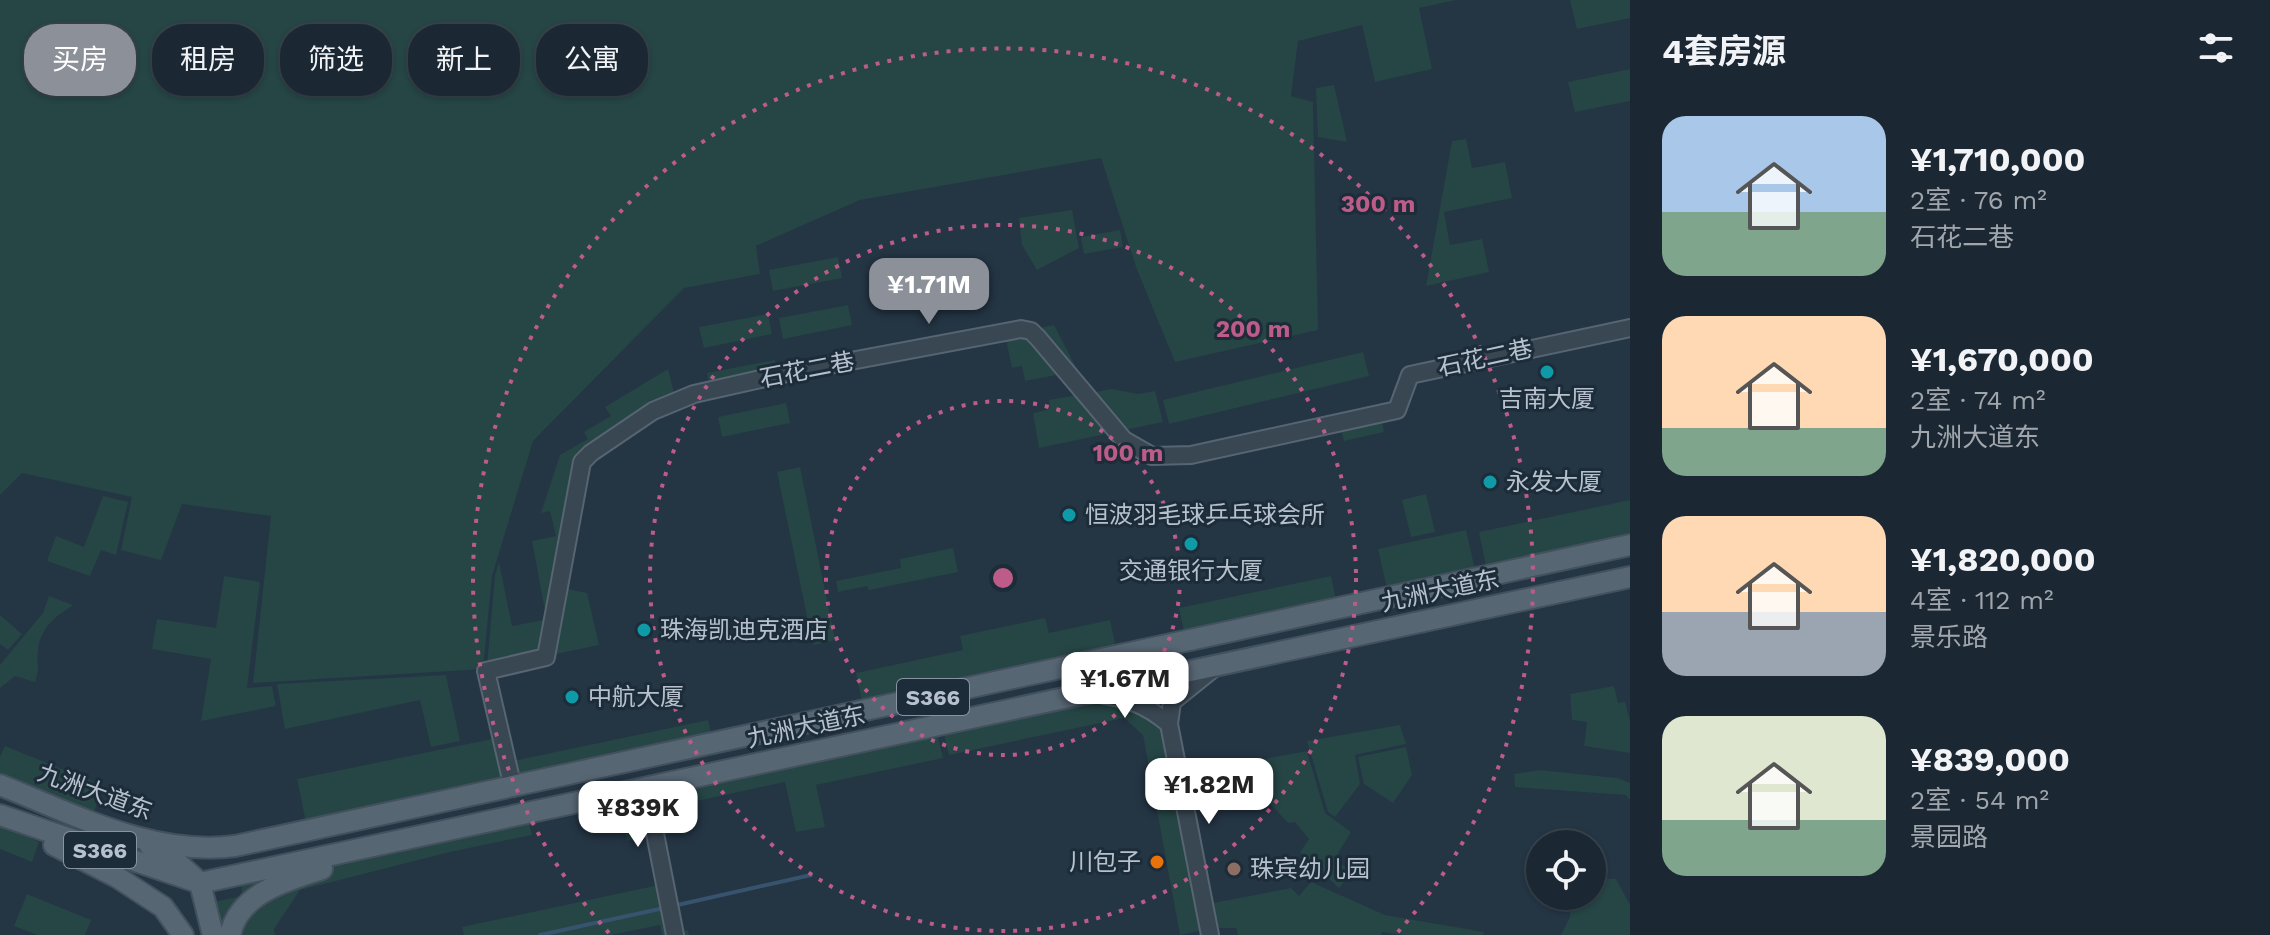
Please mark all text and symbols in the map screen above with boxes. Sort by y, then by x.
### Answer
chip: 买房 [24,24,136,96]
chip: 租房 [152,24,264,96]
chip: 筛选 [280,24,392,96]
chip: 新上 [408,24,520,96]
chip: 公寓 [536,24,648,96]
icon: filters [2194,26,2238,70]
text: 4套房源 [1662,31,1786,71]
text: ¥1,710,000 [1910,139,2085,179]
icon: home [1726,148,1822,244]
text: 2室 · 76 m² [1910,185,2047,215]
text: 300 m [1341,190,1415,218]
text: 石花二巷 [1910,222,2014,252]
pin: ¥1.71M [864,258,994,326]
text: ¥1.71M [887,269,971,299]
text: 200 m [1216,315,1290,343]
street label: 石花二巷 [1435,334,1535,382]
text: ¥1,670,000 [1910,339,2094,379]
street label: 石花二巷 [757,347,857,393]
icon: home [1726,348,1822,444]
marker: 吉南大厦 [1538,363,1556,381]
place label: 吉南大厦 [1499,385,1595,413]
text: 2室 · 74 m² [1910,385,2046,415]
text: 九洲大道东 [1910,422,2040,452]
text: 100 m [1093,439,1163,467]
place label: 永发大厦 [1506,468,1602,496]
marker: 永发大厦 [1481,473,1499,491]
place label: 恒波羽毛球乒乓球会所 [1085,501,1325,529]
marker: 恒波羽毛球乒乓球会所 [1060,506,1078,524]
marker: 交通银行大厦 [1182,535,1200,553]
text: ¥1,820,000 [1910,539,2096,579]
icon: home [1726,548,1822,644]
place label: 交通银行大厦 [1119,557,1263,585]
centre of rings [989,564,1017,592]
street label: 九洲大道东 [1378,565,1502,617]
text: 4室 · 112 m² [1910,585,2054,615]
place label: 珠海凯迪克酒店 [660,616,828,644]
marker: 珠海凯迪克酒店 [635,621,653,639]
text: 景乐路 [1910,622,1988,652]
pin: ¥1.67M [1060,652,1190,720]
text: ¥1.67M [1080,663,1170,693]
road number: S366 [897,679,969,715]
place label: 中航大厦 [588,683,684,711]
marker: 中航大厦 [563,688,581,706]
street label: 九洲大道东 [744,701,868,753]
text: ¥839,000 [1910,739,2070,779]
icon: home [1726,748,1822,844]
street label: 九洲大道东 [34,758,156,826]
pin: ¥1.82M [1144,758,1274,826]
text: ¥1.82M [1163,769,1255,799]
pin: ¥839K [582,781,694,849]
text: 2室 · 54 m² [1910,785,2049,815]
text: ¥839K [597,792,679,822]
text: 景园路 [1910,822,1988,852]
map controls [1526,830,1606,910]
button: locate [1526,830,1606,910]
road number: S366 [64,832,136,868]
place label: 川包子 [1069,848,1141,876]
marker: 川包子 [1148,853,1166,871]
place label: 珠宾幼儿园 [1250,855,1370,883]
marker: 珠宾幼儿园 [1225,860,1243,878]

